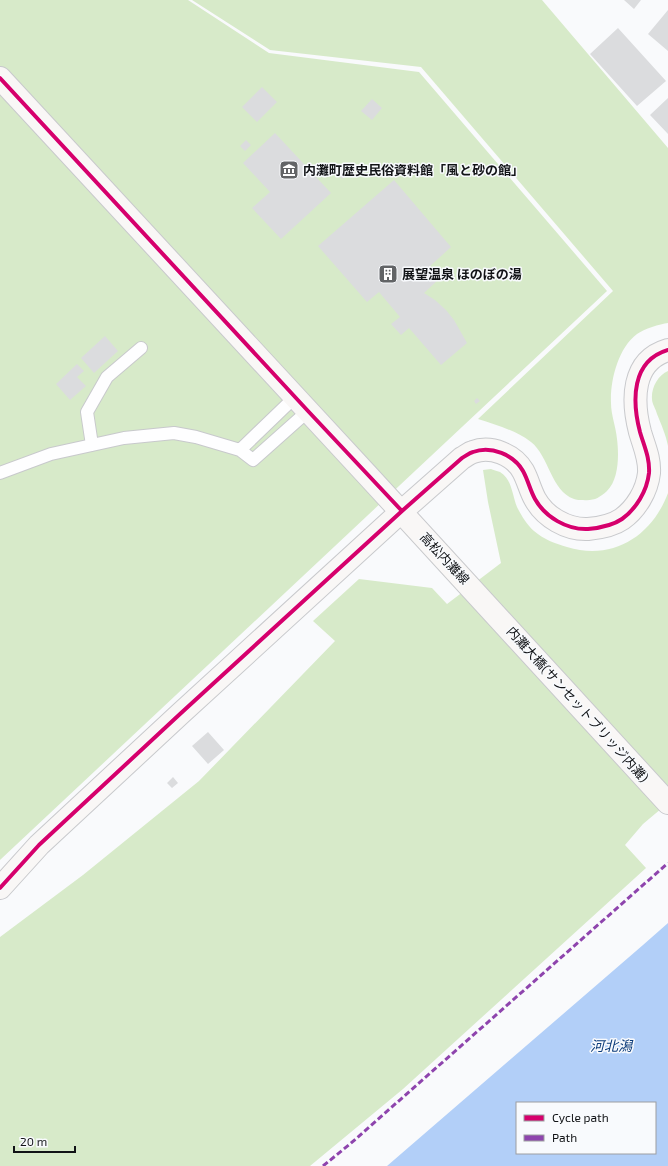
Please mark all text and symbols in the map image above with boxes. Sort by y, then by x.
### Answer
museum icon: 内灘町歴史民俗資料館「風と砂の館」 [278,159,300,181]
place label: 内灘町歴史民俗資料館「風と砂の館」 [303,162,524,178]
building icon: 展望温泉 ほのぼの湯 [377,263,399,285]
place label: 展望温泉 ほのぼの湯 [402,266,522,282]
street label: 高松内灘線 [417,529,473,587]
street label: 内灘大橋(サンセットブリッジ内灘) [504,623,652,785]
water label: 河北潟 [590,1037,634,1054]
legend [516,1102,656,1154]
text: Cycle path [552,1110,609,1124]
scale bar [14,1128,75,1154]
text: Path [552,1130,577,1144]
text: 20 m [20,1134,47,1148]

